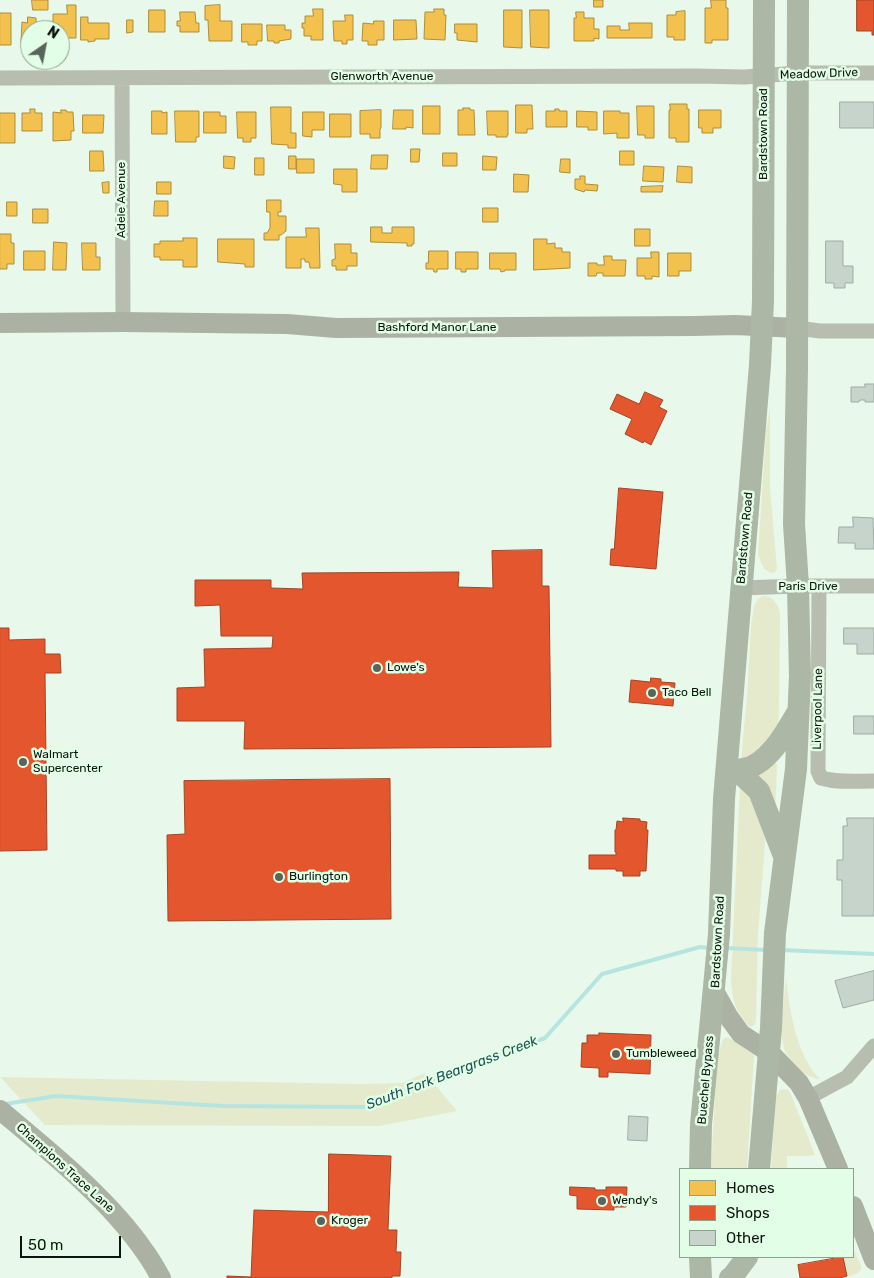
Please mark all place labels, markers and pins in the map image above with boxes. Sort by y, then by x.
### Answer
place label: Lowe's [387,661,425,675]
marker: Lowe's [371,662,383,674]
place label: Taco Bell [662,686,711,700]
marker: Taco Bell [646,687,658,699]
place label: Walmart Supercenter [33,748,103,776]
marker: Walmart Supercenter [17,756,29,768]
place label: Burlington [289,870,348,884]
marker: Burlington [273,871,285,883]
place label: Tumbleweed [626,1047,697,1061]
marker: Tumbleweed [610,1048,622,1060]
place label: Wendy's [612,1194,658,1208]
marker: Wendy's [596,1195,608,1207]
place label: Kroger [331,1214,368,1228]
marker: Kroger [315,1215,327,1227]

